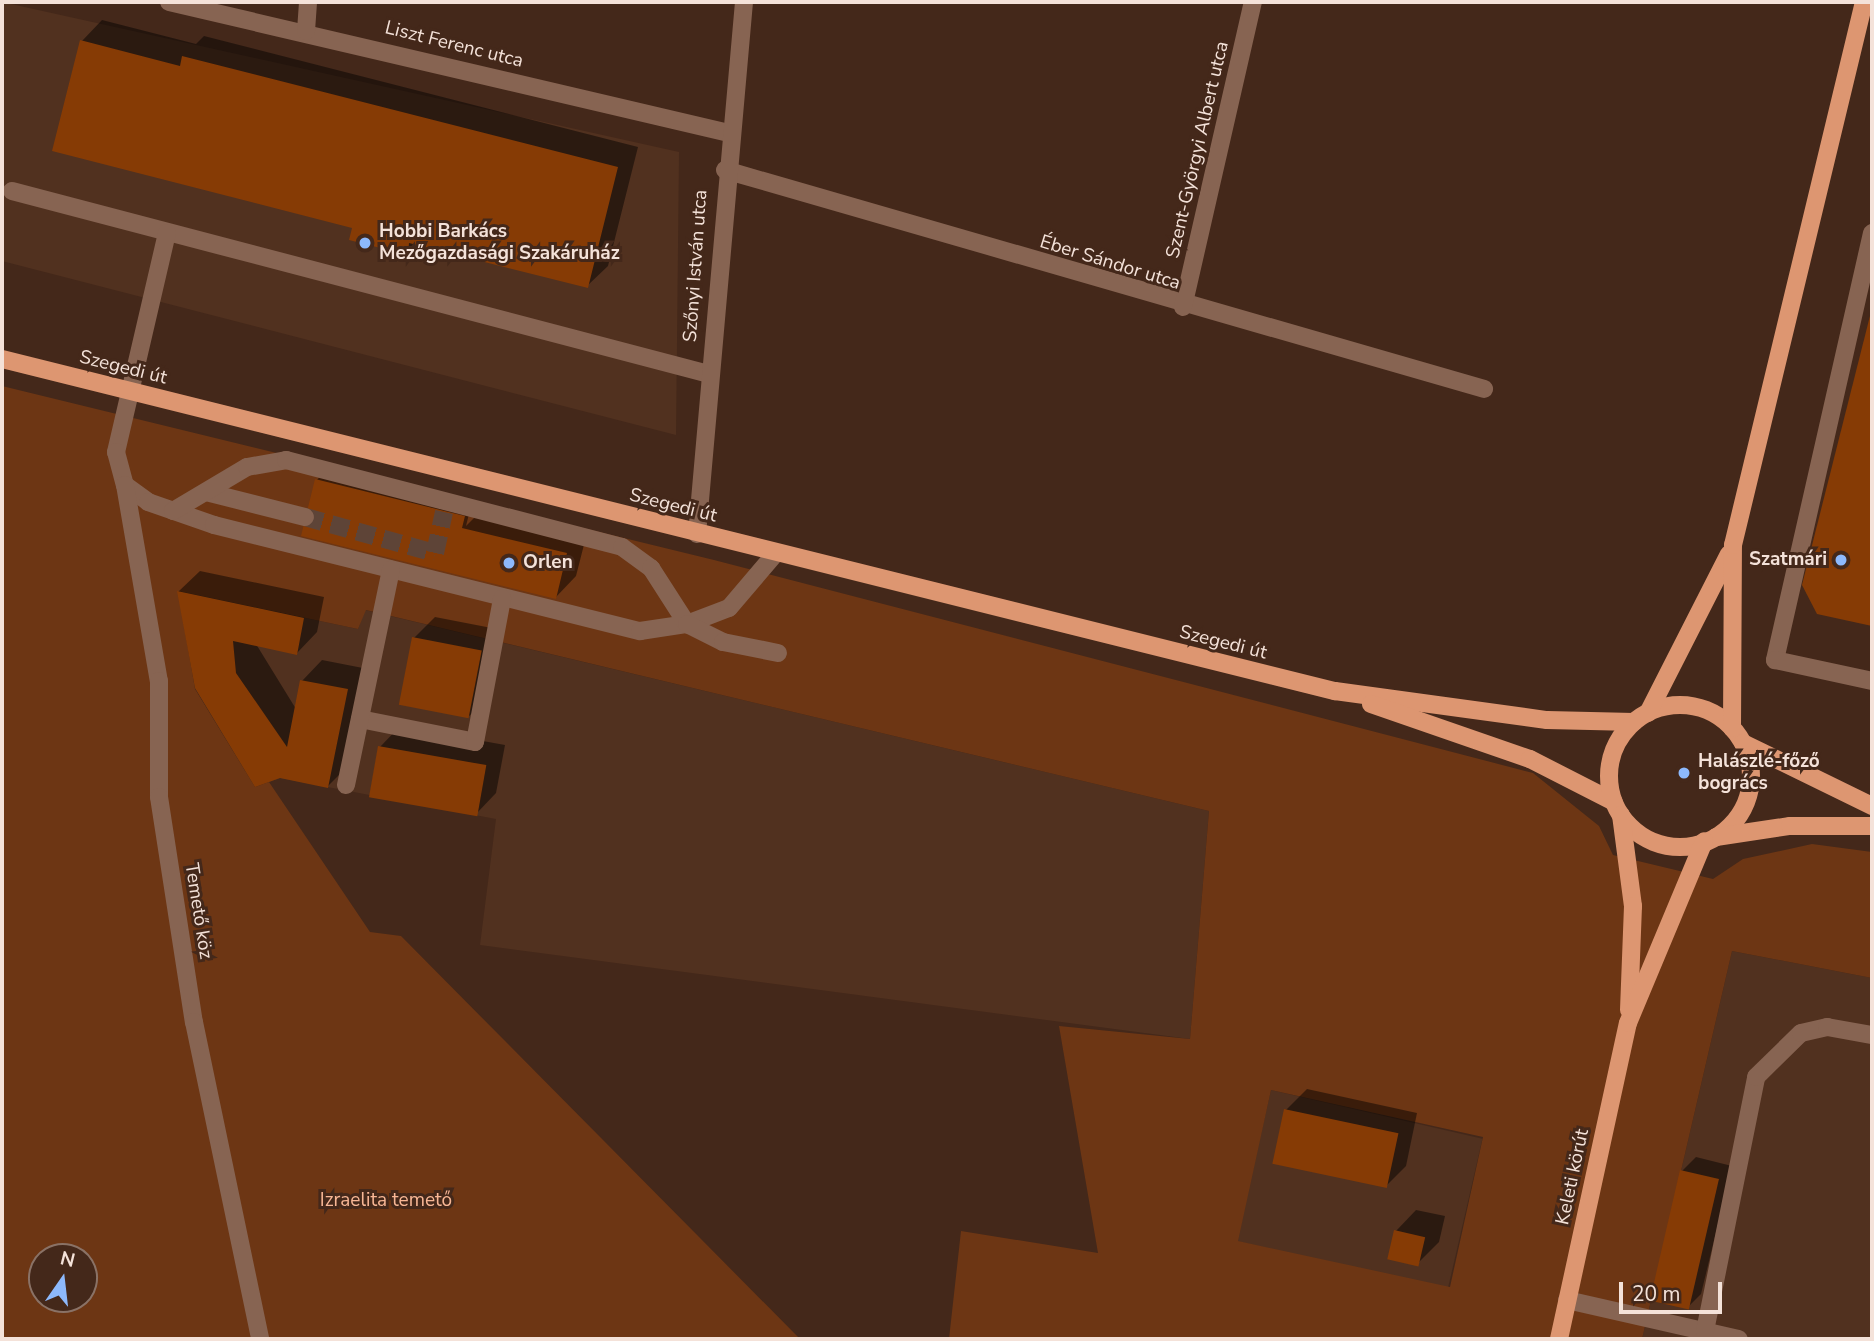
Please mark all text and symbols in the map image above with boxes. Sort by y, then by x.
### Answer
street label: Liszt Ferenc utca [383,17,525,73]
street label: Szent-Györgyi Albert utca [1162,39,1234,261]
street label: Szőnyi István utca [679,189,713,343]
place label: Hobbi Barkács Mezőgazdasági Szakáruház [379,221,620,265]
street label: Éber Sándor utca [1037,231,1183,295]
marker: Hobbi Barkács Mezőgazdasági Szakáruház [357,235,373,251]
street label: Szegedi út [77,346,169,390]
street label: Szegedi út [627,484,719,528]
place label: Szatmári [1749,549,1827,571]
place label: Orlen [523,552,573,574]
marker: Szatmári [1833,552,1849,568]
marker: Orlen [501,555,517,571]
street label: Szegedi út [1177,621,1269,665]
place label: Halászlé-főző bogrács [1698,751,1820,795]
marker: Halászlé-főző bogrács [1676,765,1692,781]
street label: Temető köz [179,861,217,961]
street label: Keleti körút [1552,1127,1594,1227]
park label: Izraelita temető [320,1190,452,1212]
north arrow [28,1243,98,1313]
text: N [58,1245,78,1274]
scale bar [1622,1268,1725,1312]
text: 20 m [1632,1280,1681,1308]

